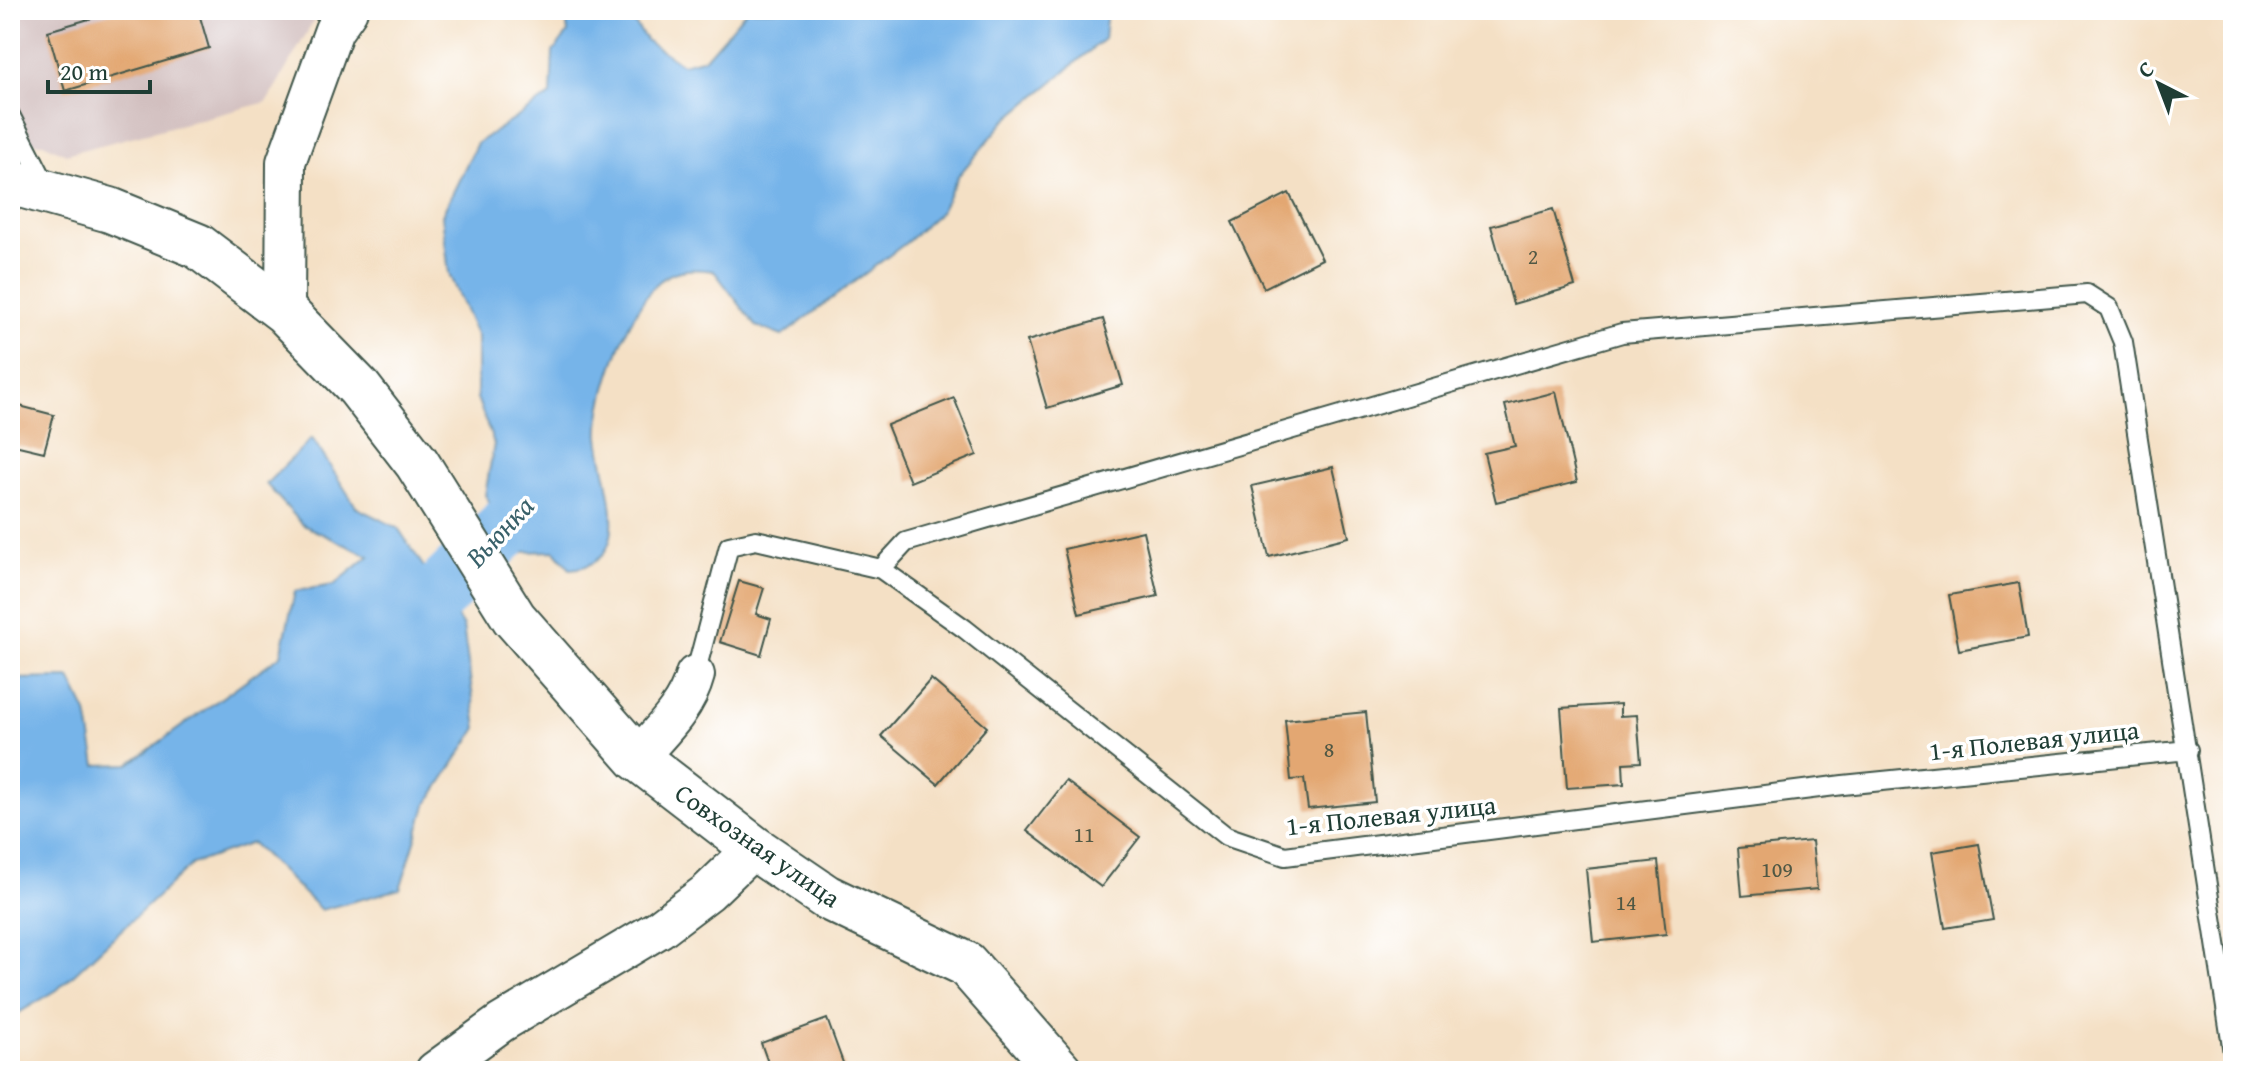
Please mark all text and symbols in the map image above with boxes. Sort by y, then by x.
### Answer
scale bar [48,44,150,94]
north arrow [2119,44,2199,124]
text: С [2130,53,2161,85]
text: 20 m [60,54,108,89]
house number: 2 [1528,240,1538,272]
water label: Вьюнка [455,486,543,577]
street label: 1-я Полевая улица [1927,710,2142,770]
house number: 8 [1324,733,1334,765]
street label: Совхозная улица [667,773,849,917]
street label: 1-я Полевая улица [1284,785,1499,845]
house number: 11 [1073,818,1095,850]
house number: 109 [1761,853,1793,885]
house number: 14 [1615,886,1637,918]

